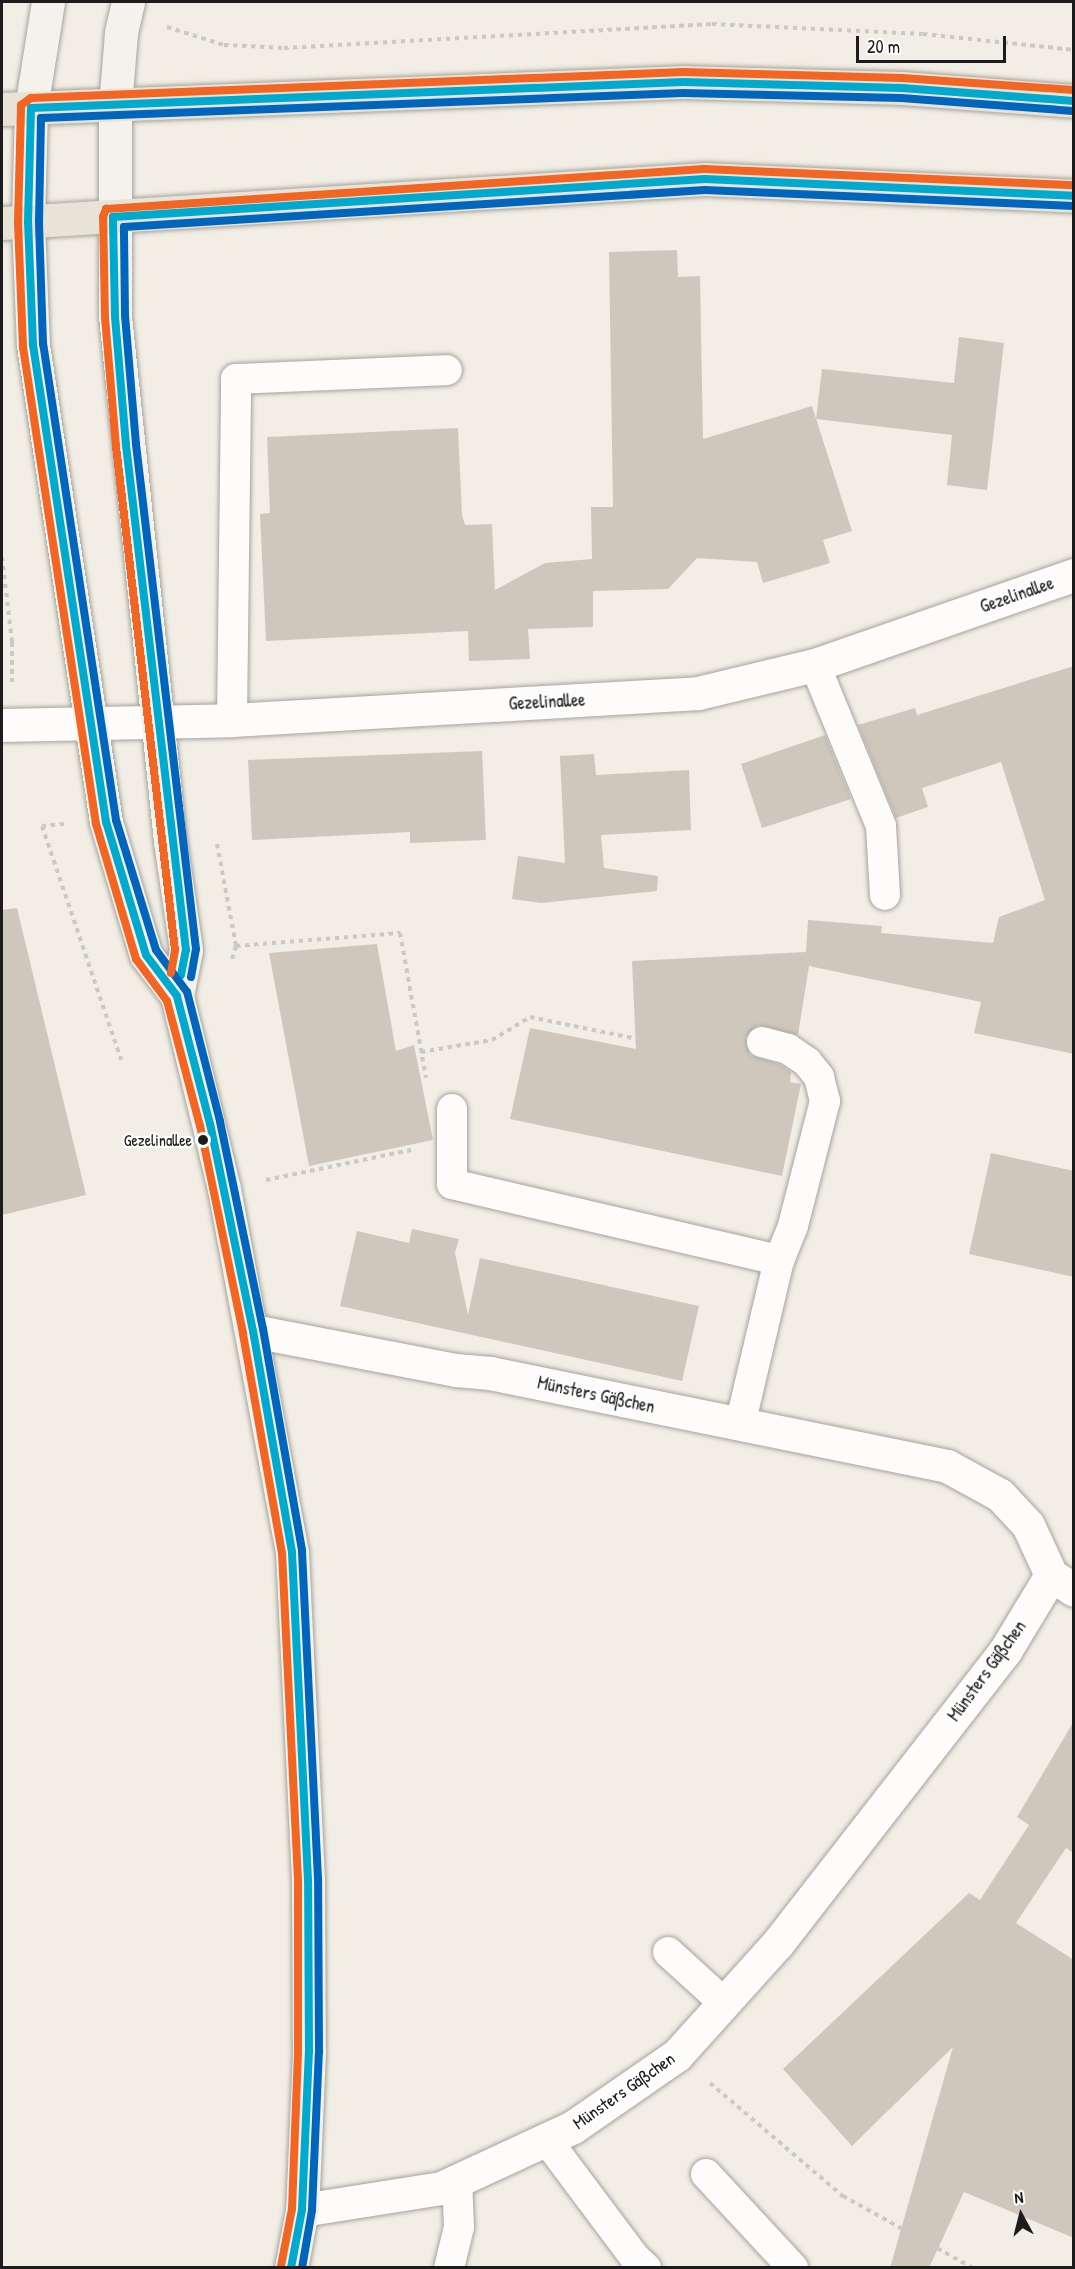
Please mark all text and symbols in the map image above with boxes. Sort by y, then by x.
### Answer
scale bar [859,24,1009,62]
text: 20 m [867,34,900,59]
street label: Gezelinallee [977,572,1057,618]
street label: Gezelinallee [508,689,586,715]
place label: Gezelinallee [124,1130,192,1150]
marker: Gezelinallee [197,1134,209,1146]
street label: Münsters Gäßchen [535,1372,657,1418]
street label: Münsters Gäßchen [943,1616,1031,1726]
street label: Münsters Gäßchen [569,2048,679,2134]
north arrow [991,2185,1051,2245]
text: N [1013,2186,1024,2209]

